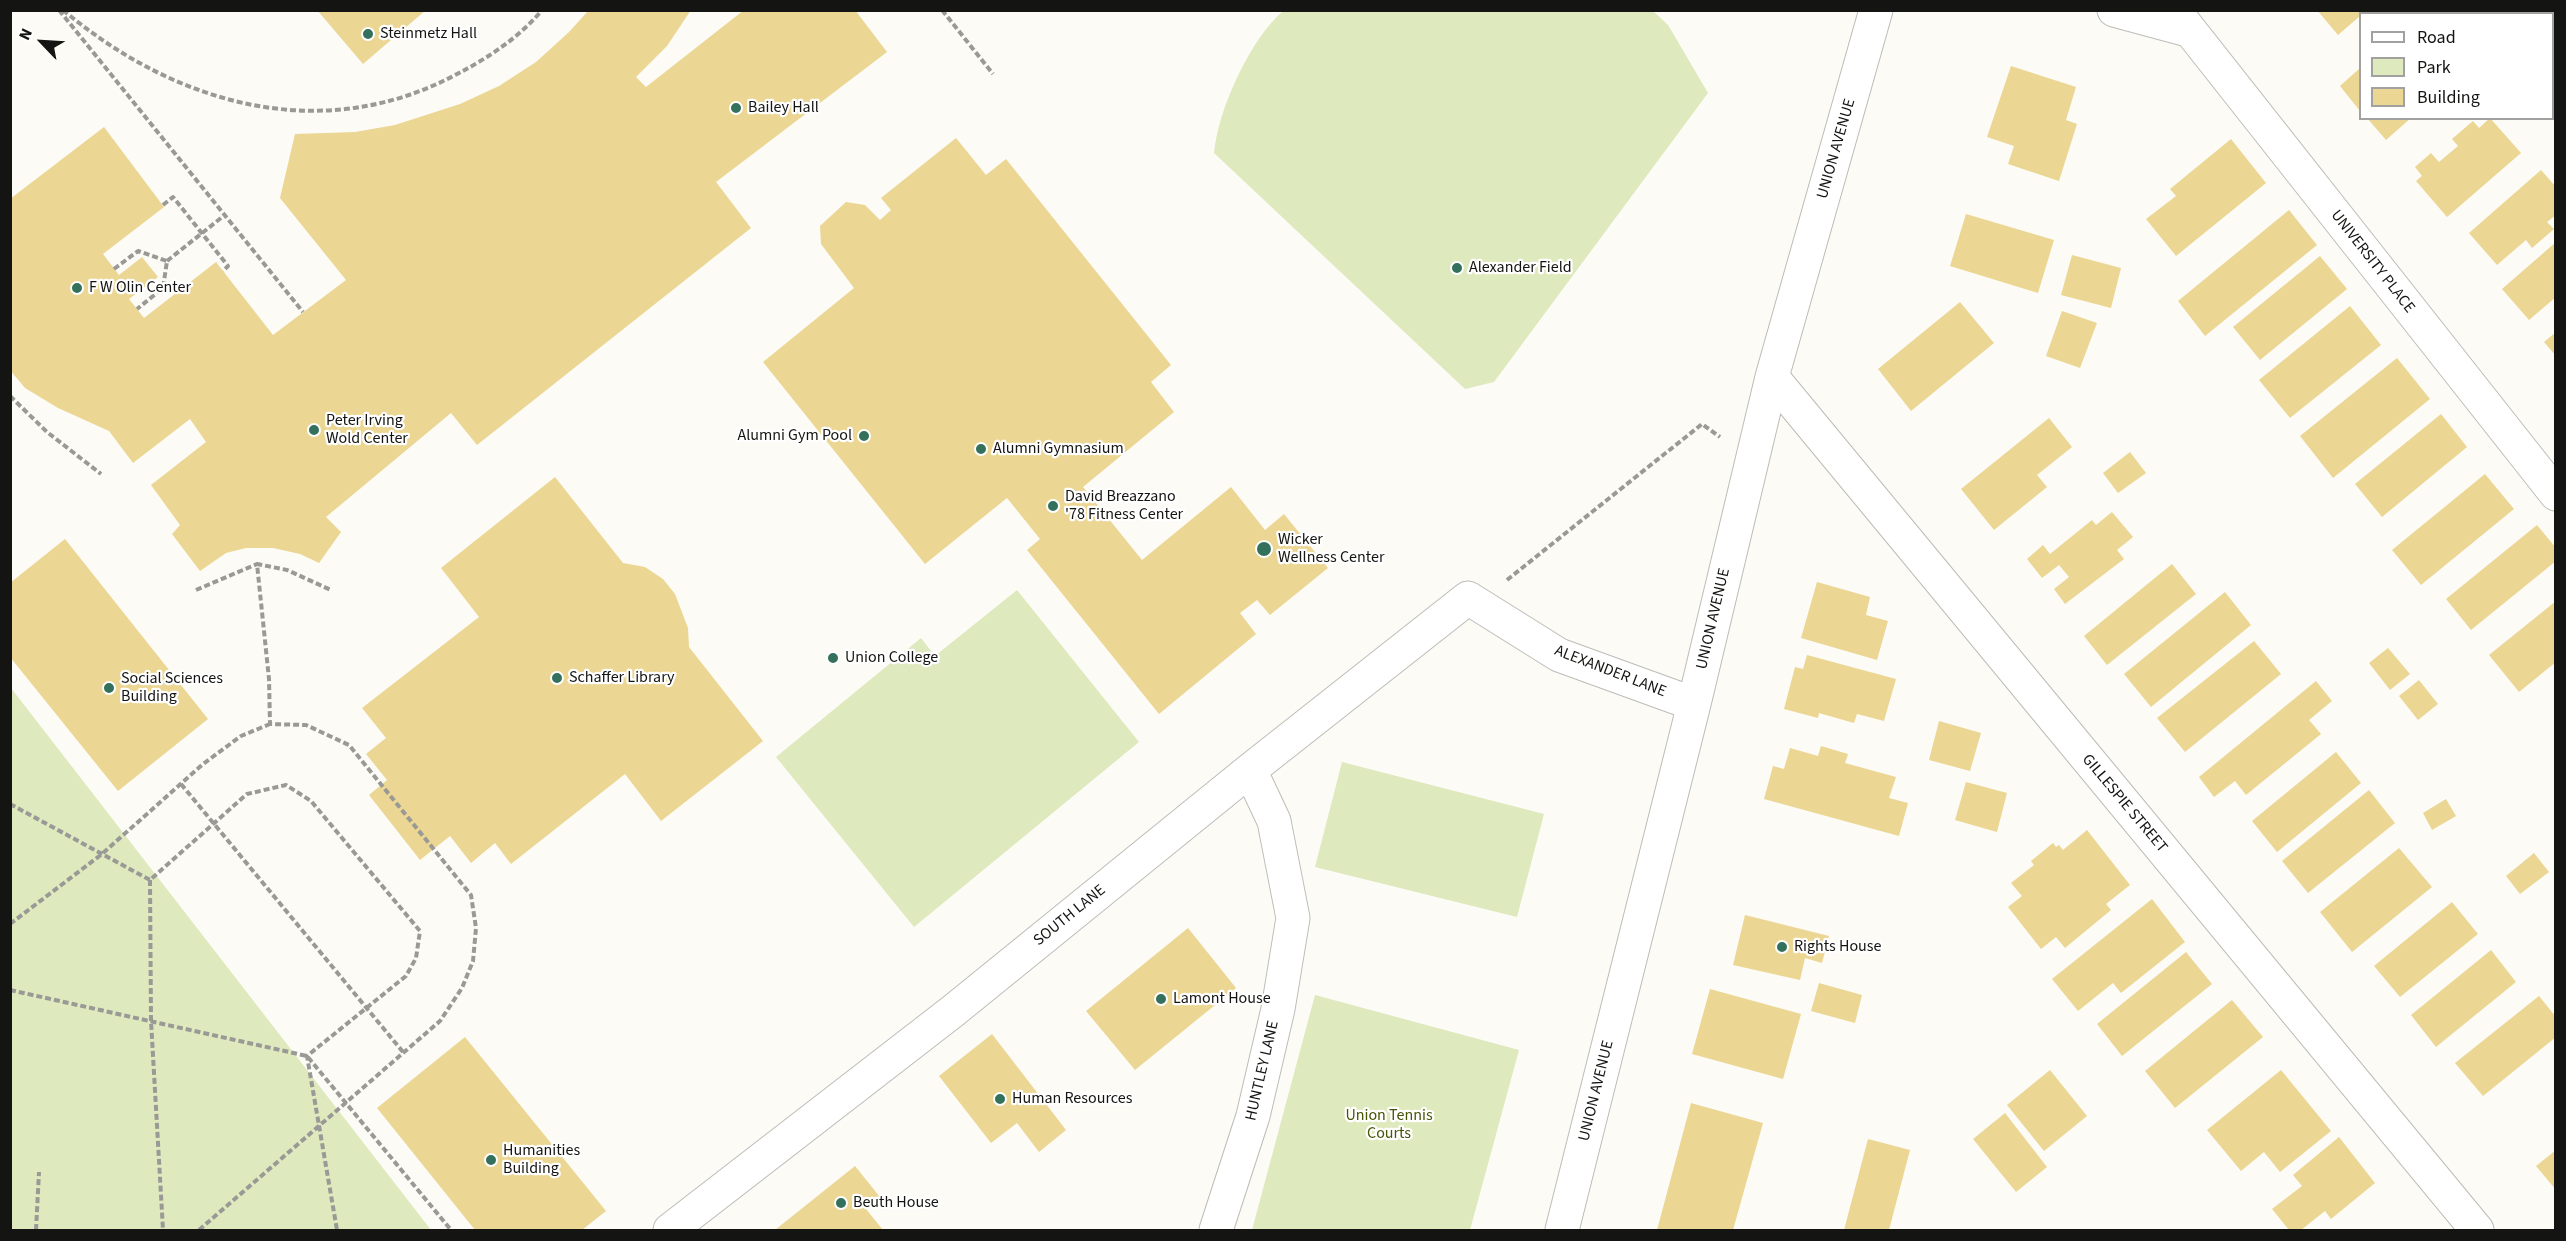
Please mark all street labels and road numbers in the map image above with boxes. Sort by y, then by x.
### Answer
street label: UNION AVENUE [1814,97,1860,201]
street label: UNIVERSITY PLACE [2326,207,2418,317]
street label: UNION AVENUE [1693,567,1735,671]
street label: ALEXANDER LANE [1551,642,1669,702]
street label: GILLESPIE STREET [2077,751,2171,857]
street label: SOUTH LANE [1030,881,1110,951]
street label: HUNTLEY LANE [1242,1019,1284,1123]
street label: UNION AVENUE [1575,1039,1619,1143]

